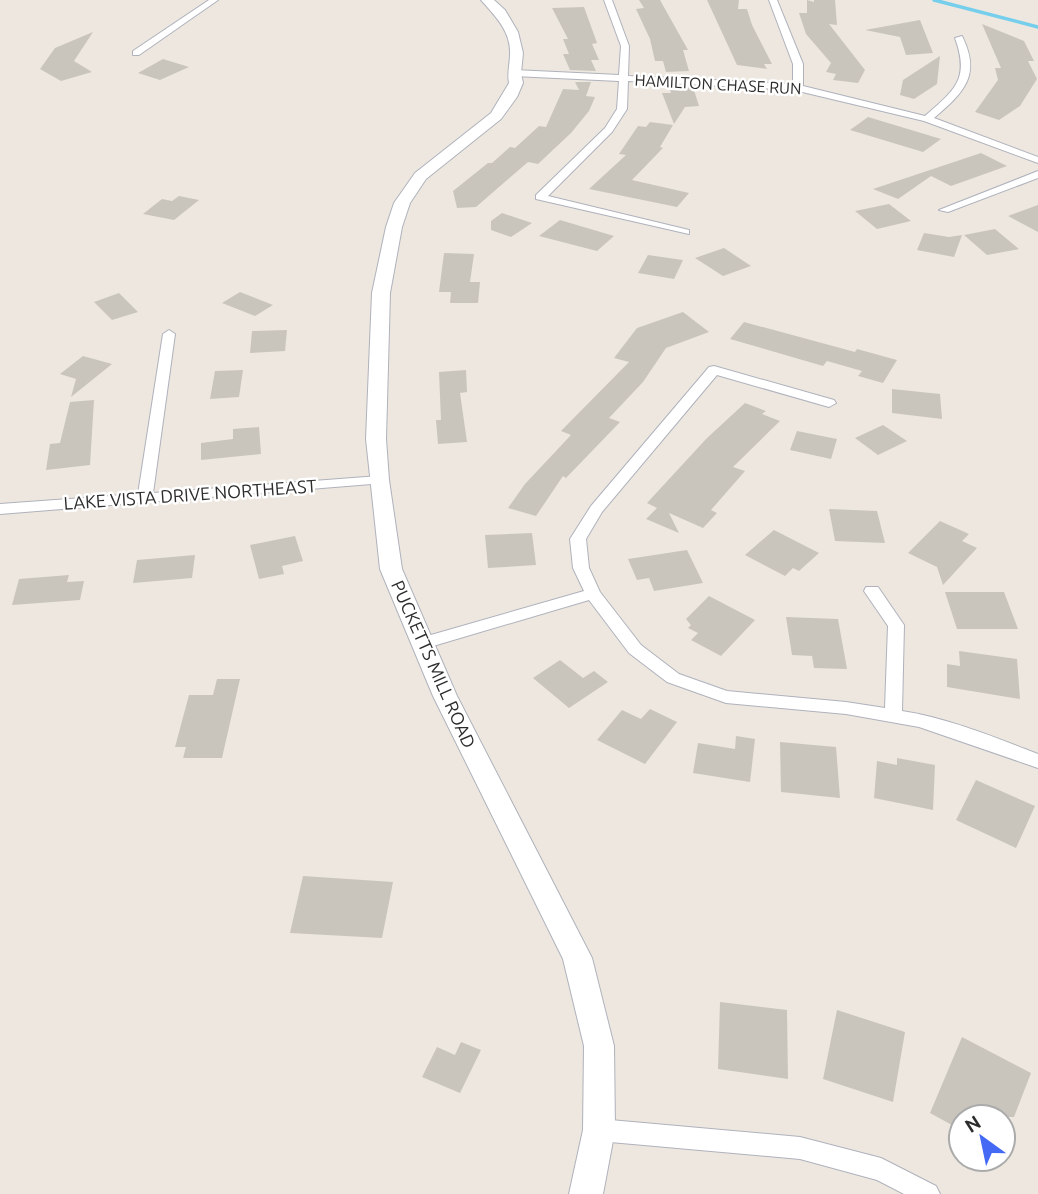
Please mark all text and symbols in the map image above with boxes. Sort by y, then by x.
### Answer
street label: HAMILTON CHASE RUN [634,71,802,97]
street label: LAKE VISTA DRIVE NORTHEAST [63,475,317,513]
street label: PUCKETTS MILL ROAD [388,577,480,751]
north arrow [947,1103,1017,1173]
text: N [961,1111,985,1137]

